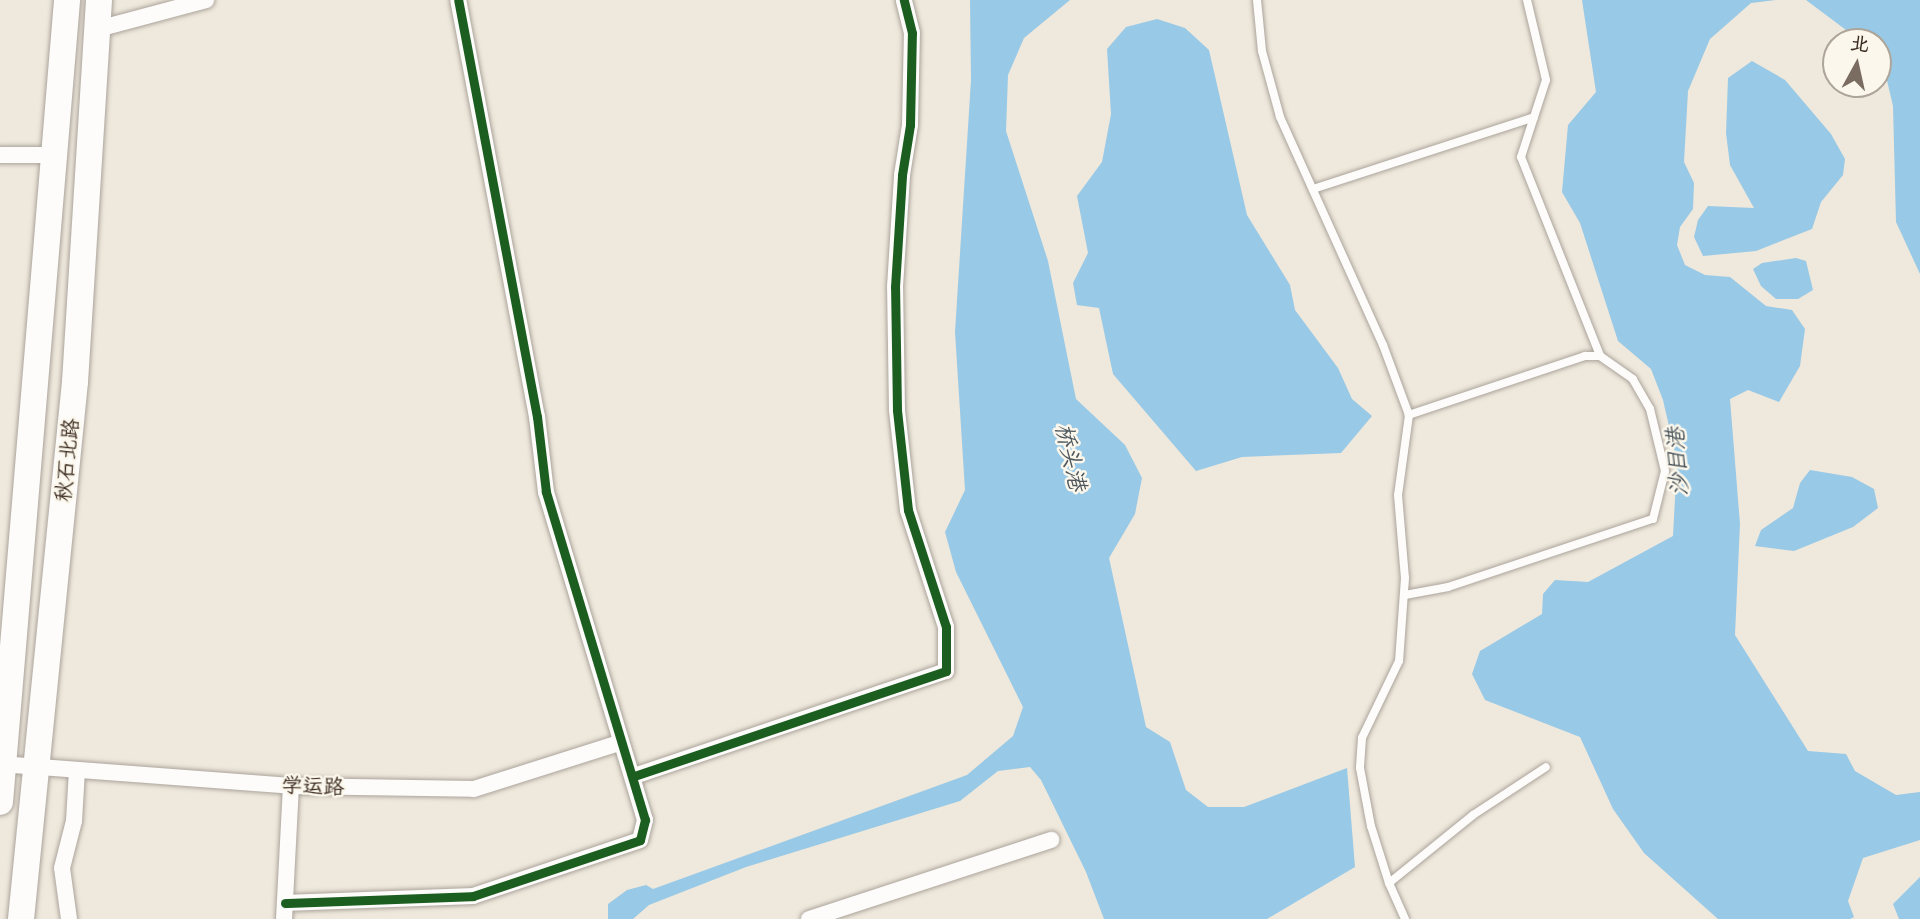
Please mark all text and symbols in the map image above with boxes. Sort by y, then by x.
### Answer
north arrow [1822,28,1892,98]
text: 北 [1849,32,1871,56]
street label: 秋石北路 [50,417,84,503]
water label: 桥头港 [1049,420,1091,494]
water label: 沙目港 [1662,427,1694,497]
street label: 学运路 [281,772,345,800]

